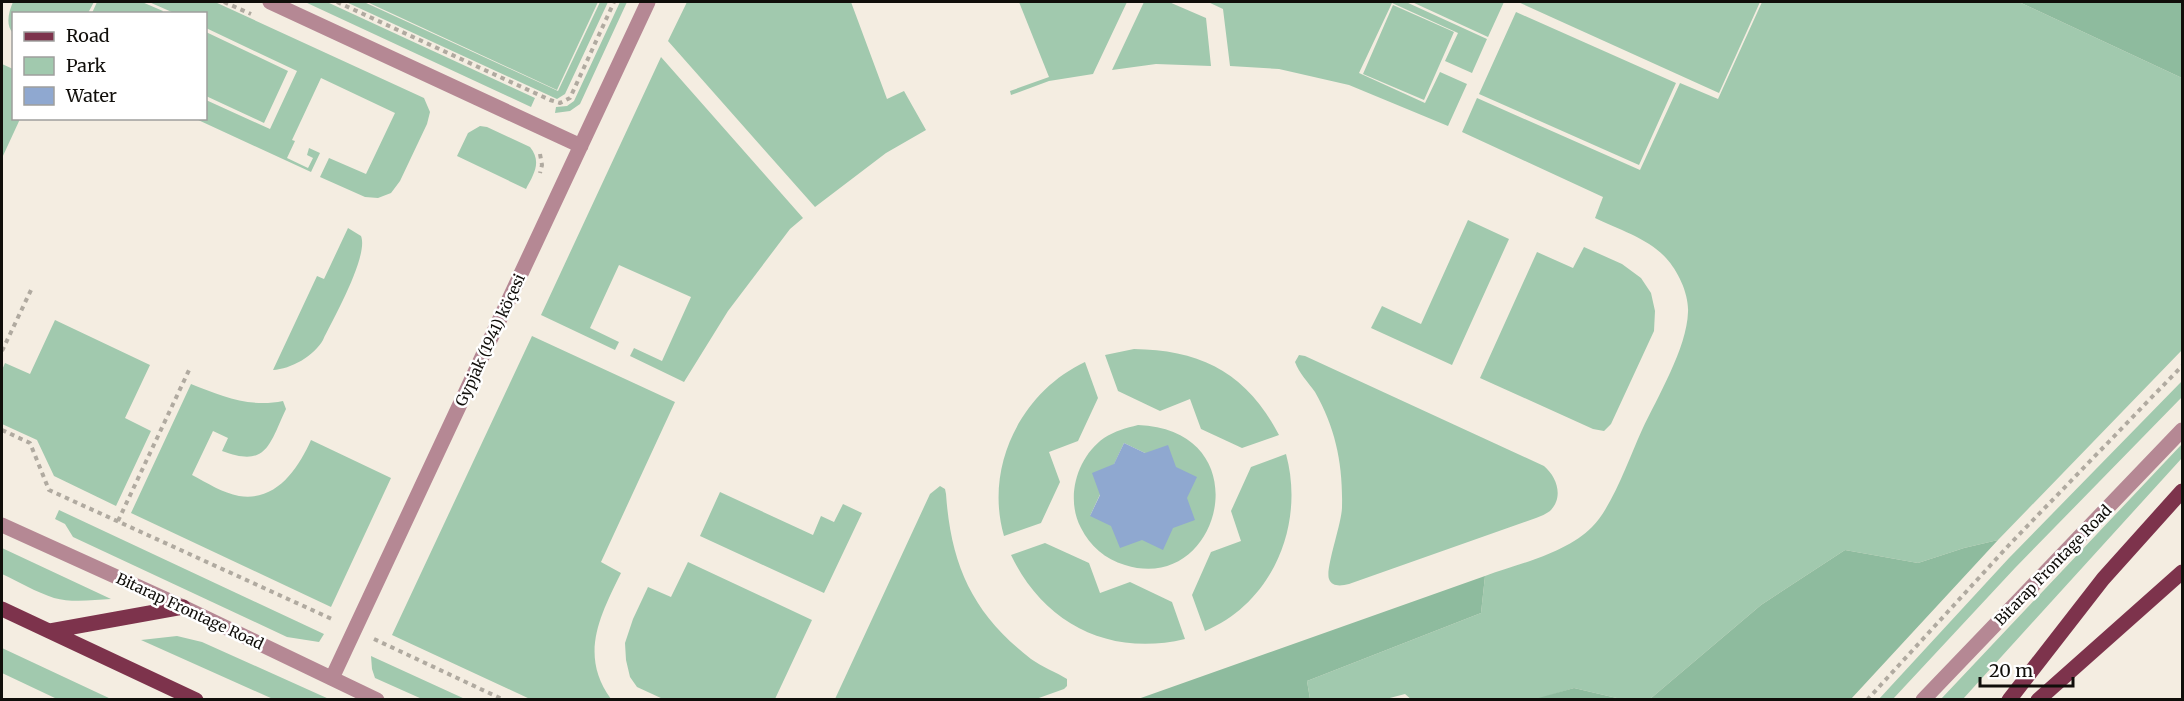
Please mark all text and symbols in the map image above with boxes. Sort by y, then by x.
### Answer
legend [12,12,207,120]
text: Road [66,24,110,47]
text: Park [66,54,107,77]
text: Water [65,84,117,107]
street label: Gypjak (1941) köçesi [451,271,529,409]
street label: Bitarap Frontage Road [1991,501,2115,629]
street label: Bitarap Frontage Road [113,569,267,653]
scale bar [1980,650,2073,688]
text: 20 m [1989,659,2033,682]

